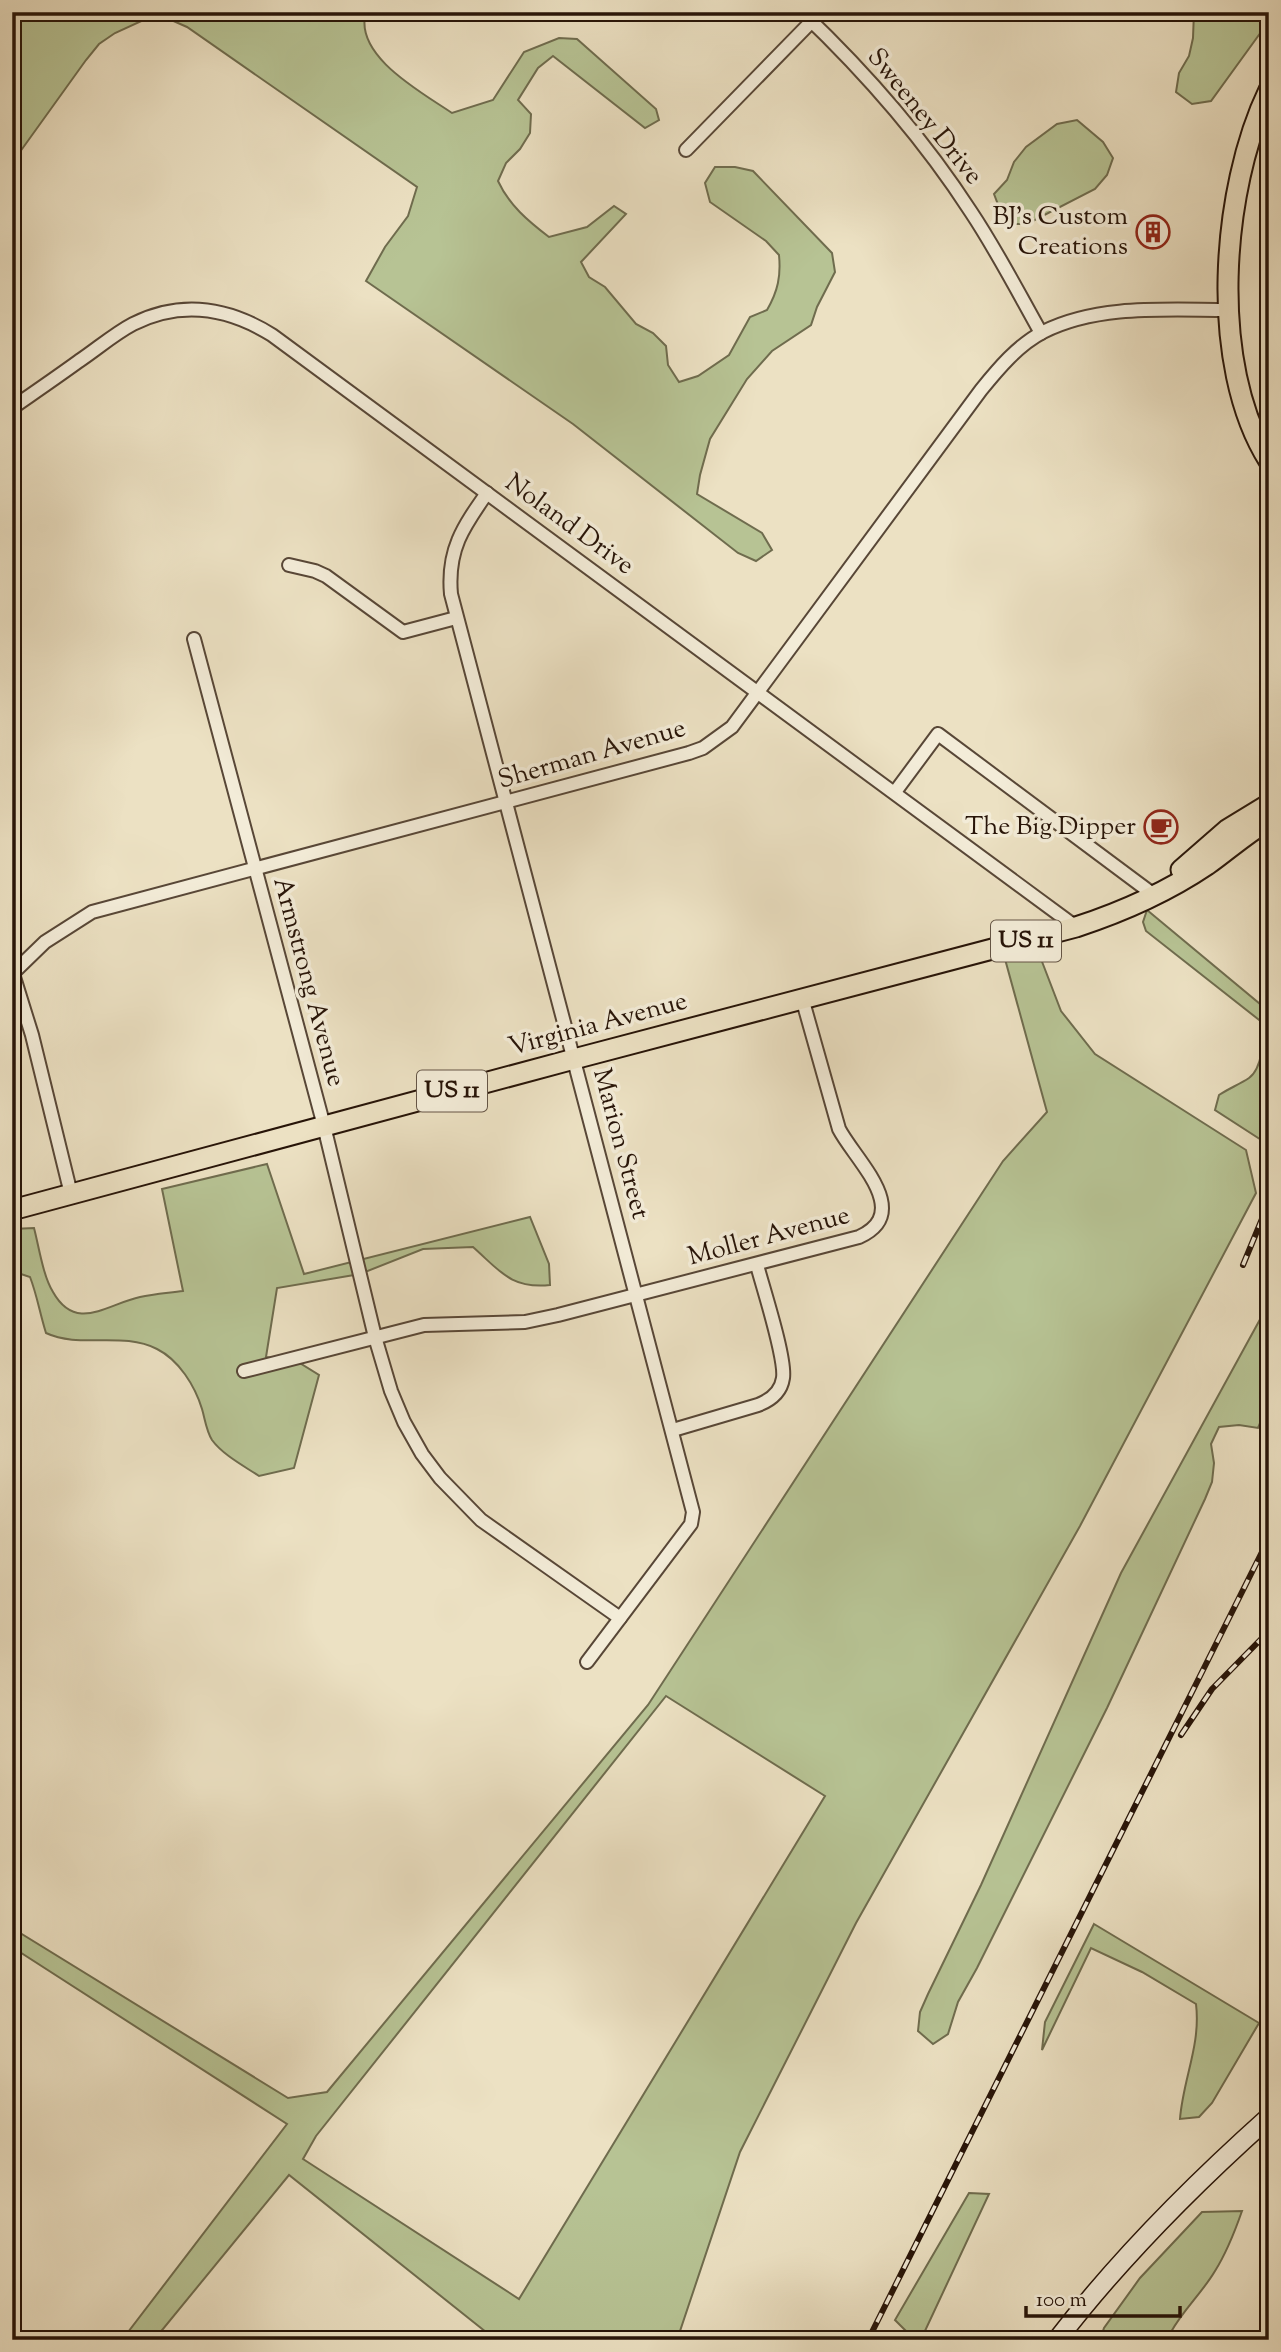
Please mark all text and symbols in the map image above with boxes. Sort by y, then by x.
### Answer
street label: Sweeney Drive [857,41,991,193]
place label: BJ's Custom Creations [993,199,1128,266]
building icon: BJ's Custom Creations [1134,213,1172,251]
street label: Noland Drive [497,465,641,585]
street label: Sherman Avenue [494,711,690,799]
cafe icon: The Big Dipper [1142,808,1180,846]
place label: The Big Dipper [965,809,1136,846]
street label: Armstrong Avenue [262,873,354,1091]
road number: US 11 [991,920,1061,961]
street label: Virginia Avenue [505,983,691,1067]
street label: Marion Street [582,1064,658,1224]
road number: US 11 [417,1070,487,1112]
street label: Moller Avenue [684,1198,854,1276]
scale bar [1026,2275,1180,2319]
text: 100 m [1036,2286,1087,2316]

